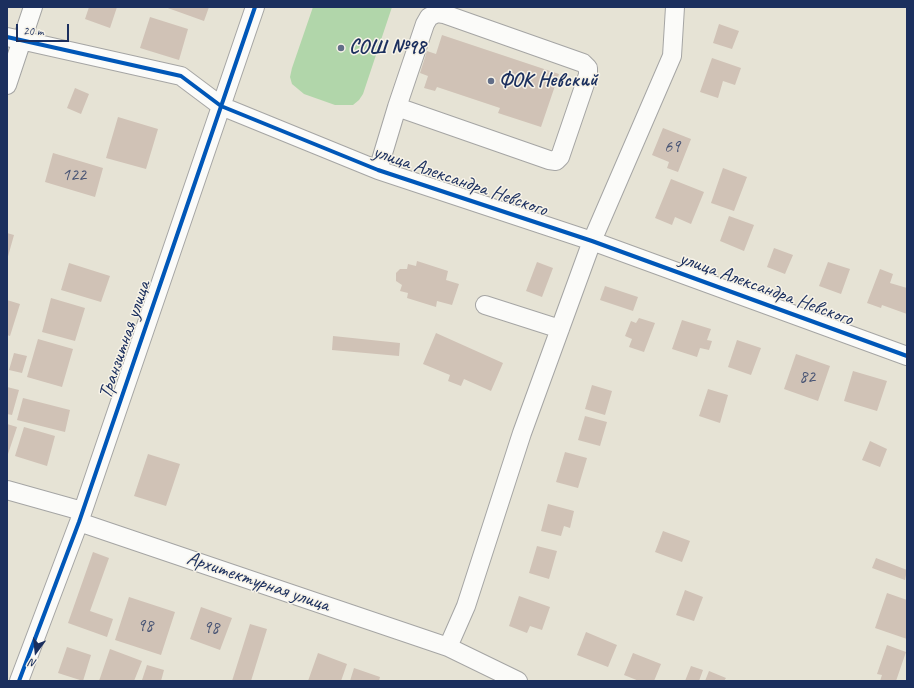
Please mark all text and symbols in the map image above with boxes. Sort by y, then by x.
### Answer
scale bar [18,16,71,42]
text: 20 m [23,23,43,39]
place label: СОШ №98 [349,36,425,60]
marker: СОШ №98 [336,43,346,53]
place label: ФОК Невский [499,69,597,93]
marker: ФОК Невский [486,76,496,86]
house number: 69 [664,136,680,158]
street label: улица Александра Невского [370,140,550,222]
house number: 122 [62,164,86,186]
street label: улица Александра Невского [676,246,856,332]
street label: Транзитная улица [94,278,156,402]
house number: 82 [799,366,815,388]
street label: Архитектурная улица [183,546,333,618]
house number: 98 [137,615,153,637]
house number: 98 [203,617,219,639]
north arrow [16,632,56,672]
text: N [28,656,38,671]

